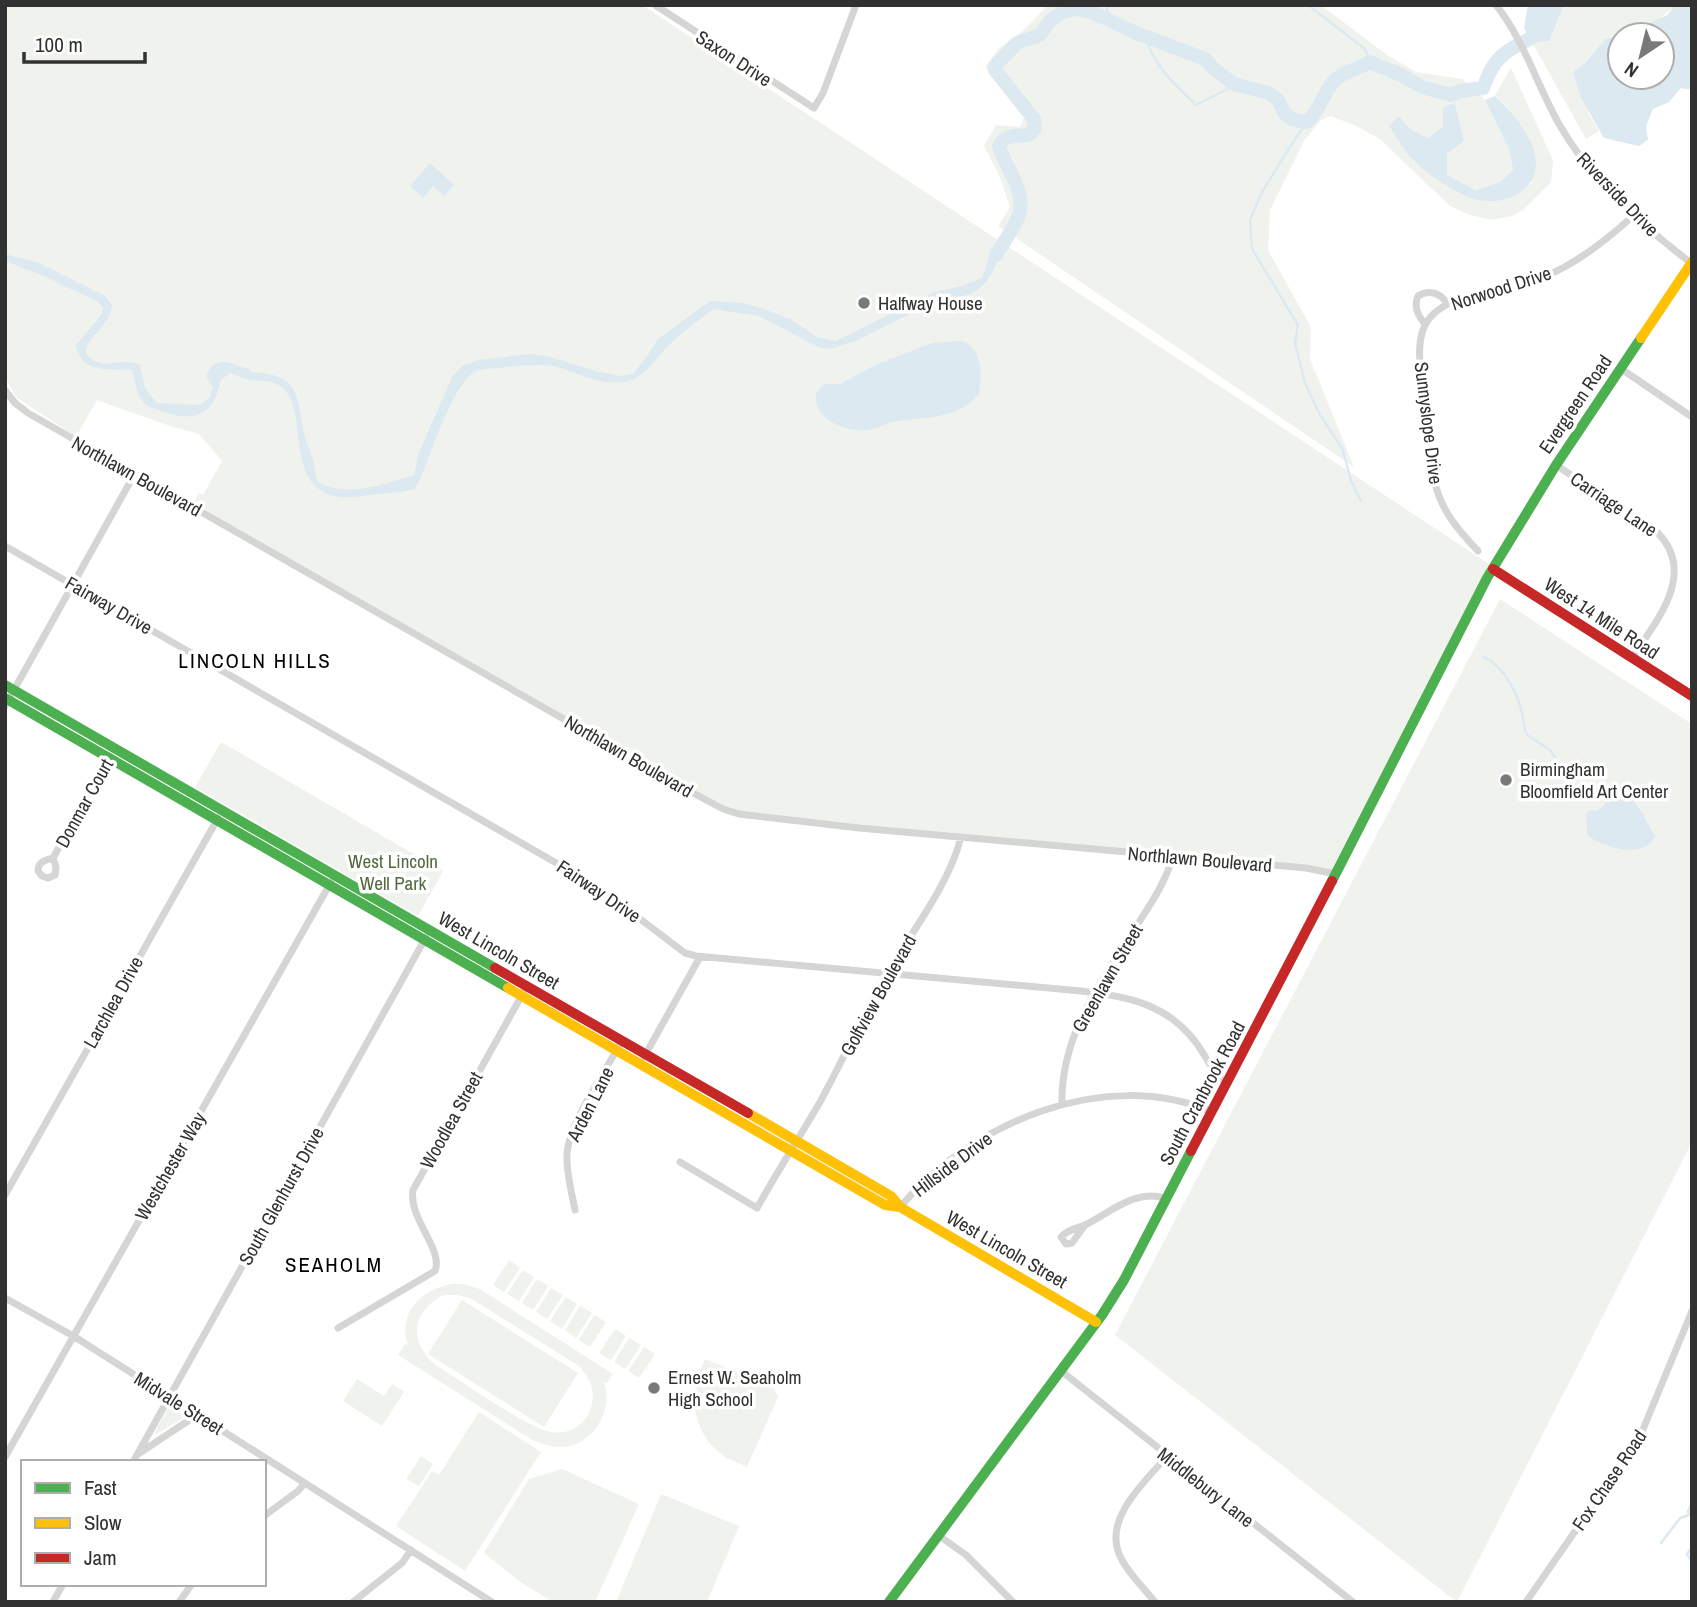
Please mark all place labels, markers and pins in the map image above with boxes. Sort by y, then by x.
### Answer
place label: Halfway House [878,290,983,316]
marker: Halfway House [856,295,872,311]
place label: Birmingham Bloomfield Art Center [1520,756,1669,804]
marker: Birmingham Bloomfield Art Center [1498,772,1514,788]
place label: Ernest W. Seaholm High School [668,1364,801,1412]
marker: Ernest W. Seaholm High School [646,1380,662,1396]

